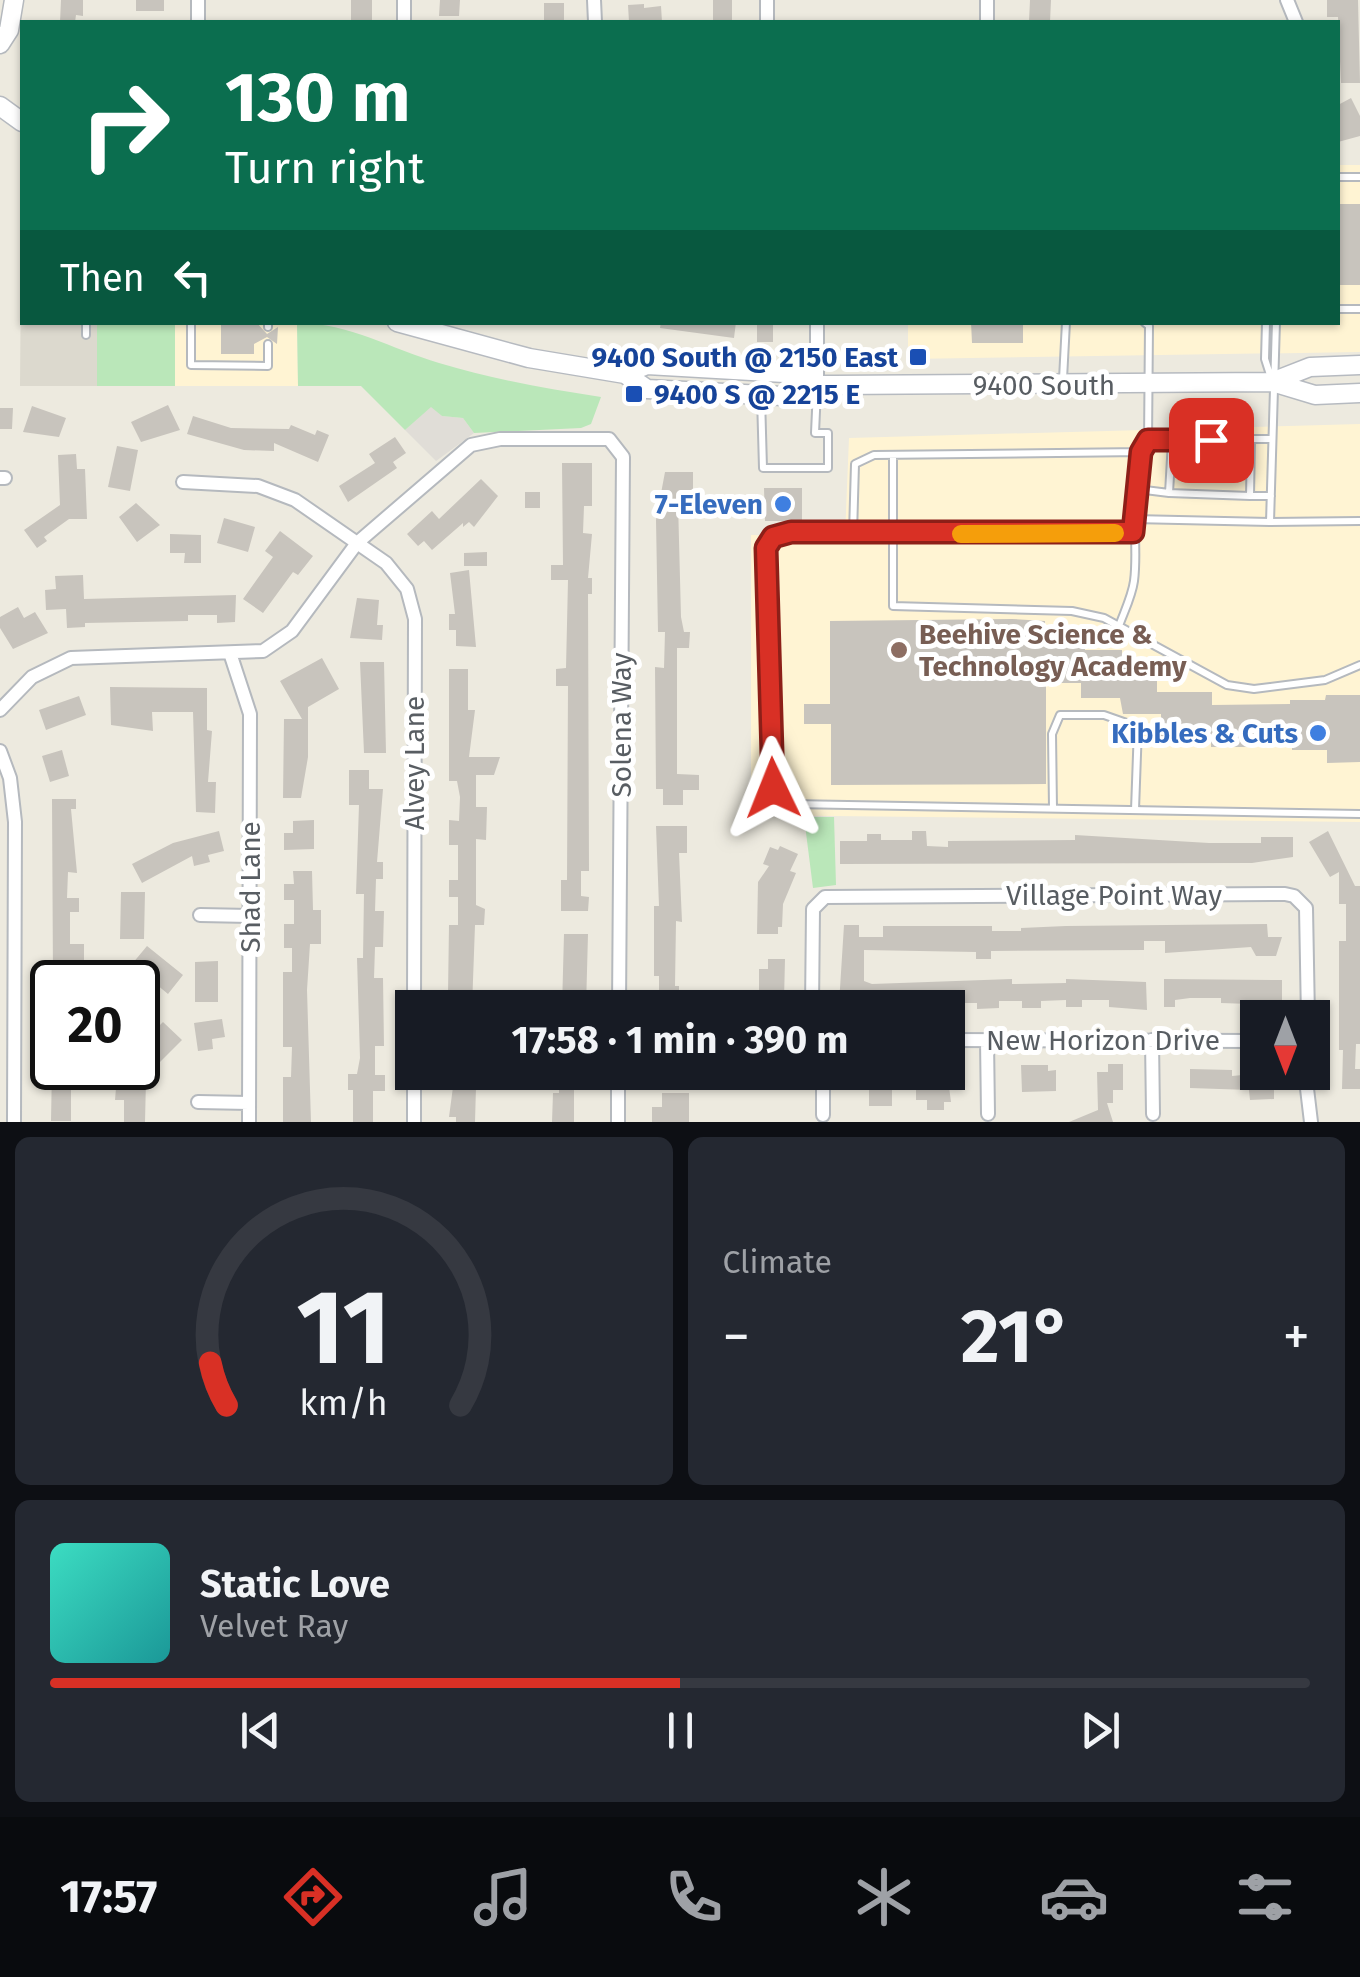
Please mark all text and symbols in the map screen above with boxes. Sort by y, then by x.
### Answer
text: 130 m [225,56,411,140]
icon: right [60,60,190,190]
text: Turn right [225,141,424,195]
icon: left [165,250,220,305]
text: Then [60,255,145,301]
place label: 9400 South @ 2150 East [592,341,899,374]
marker: 9400 South @ 2150 East [907,346,929,368]
street label: 9400 South [973,369,1115,402]
place label: 9400 S @ 2215 E [654,378,860,411]
marker: 9400 S @ 2215 E [623,383,645,405]
pin [1169,398,1254,483]
icon: arrive [1184,413,1239,468]
place label: 7-Eleven [655,488,763,521]
marker: 7-Eleven [772,493,794,515]
place label: Beehive Science & Technology Academy [919,618,1187,683]
marker: Beehive Science & Technology Academy [888,639,910,661]
street label: Solena Way [605,652,638,797]
street label: Alvey Lane [398,696,431,830]
place label: Kibbles & Cuts [1111,717,1298,750]
marker: Kibbles & Cuts [1307,722,1329,744]
position arrow [721,736,825,840]
street label: Shad Lane [234,821,267,953]
street label: Village Point Way [1006,879,1222,912]
speed limit sign: 20 [30,960,160,1090]
north arrow [1240,1000,1330,1090]
map controls [1240,1000,1330,1090]
text: 17:58 · 1 min · 390 m [512,1017,848,1063]
street label: New Horizon Drive [986,1024,1220,1057]
text: Climate [723,1243,832,1281]
text: 11 [296,1266,391,1391]
text: 21° [961,1292,1072,1382]
text: − [723,1304,750,1370]
text: + [1283,1304,1310,1370]
text: km/h [300,1382,388,1424]
text: Static Love [200,1561,390,1607]
text: Velvet Ray [200,1607,348,1645]
icon: previous [233,1703,288,1758]
icon: pause [653,1703,708,1758]
icon: next [1073,1703,1128,1758]
icon: directions [278,1862,348,1932]
icon: music [468,1862,538,1932]
icon: phone [659,1862,729,1932]
icon: climate [849,1862,919,1932]
icon: car [1039,1862,1109,1932]
icon: filters [1230,1862,1300,1932]
text: 17:57 [60,1870,157,1924]

